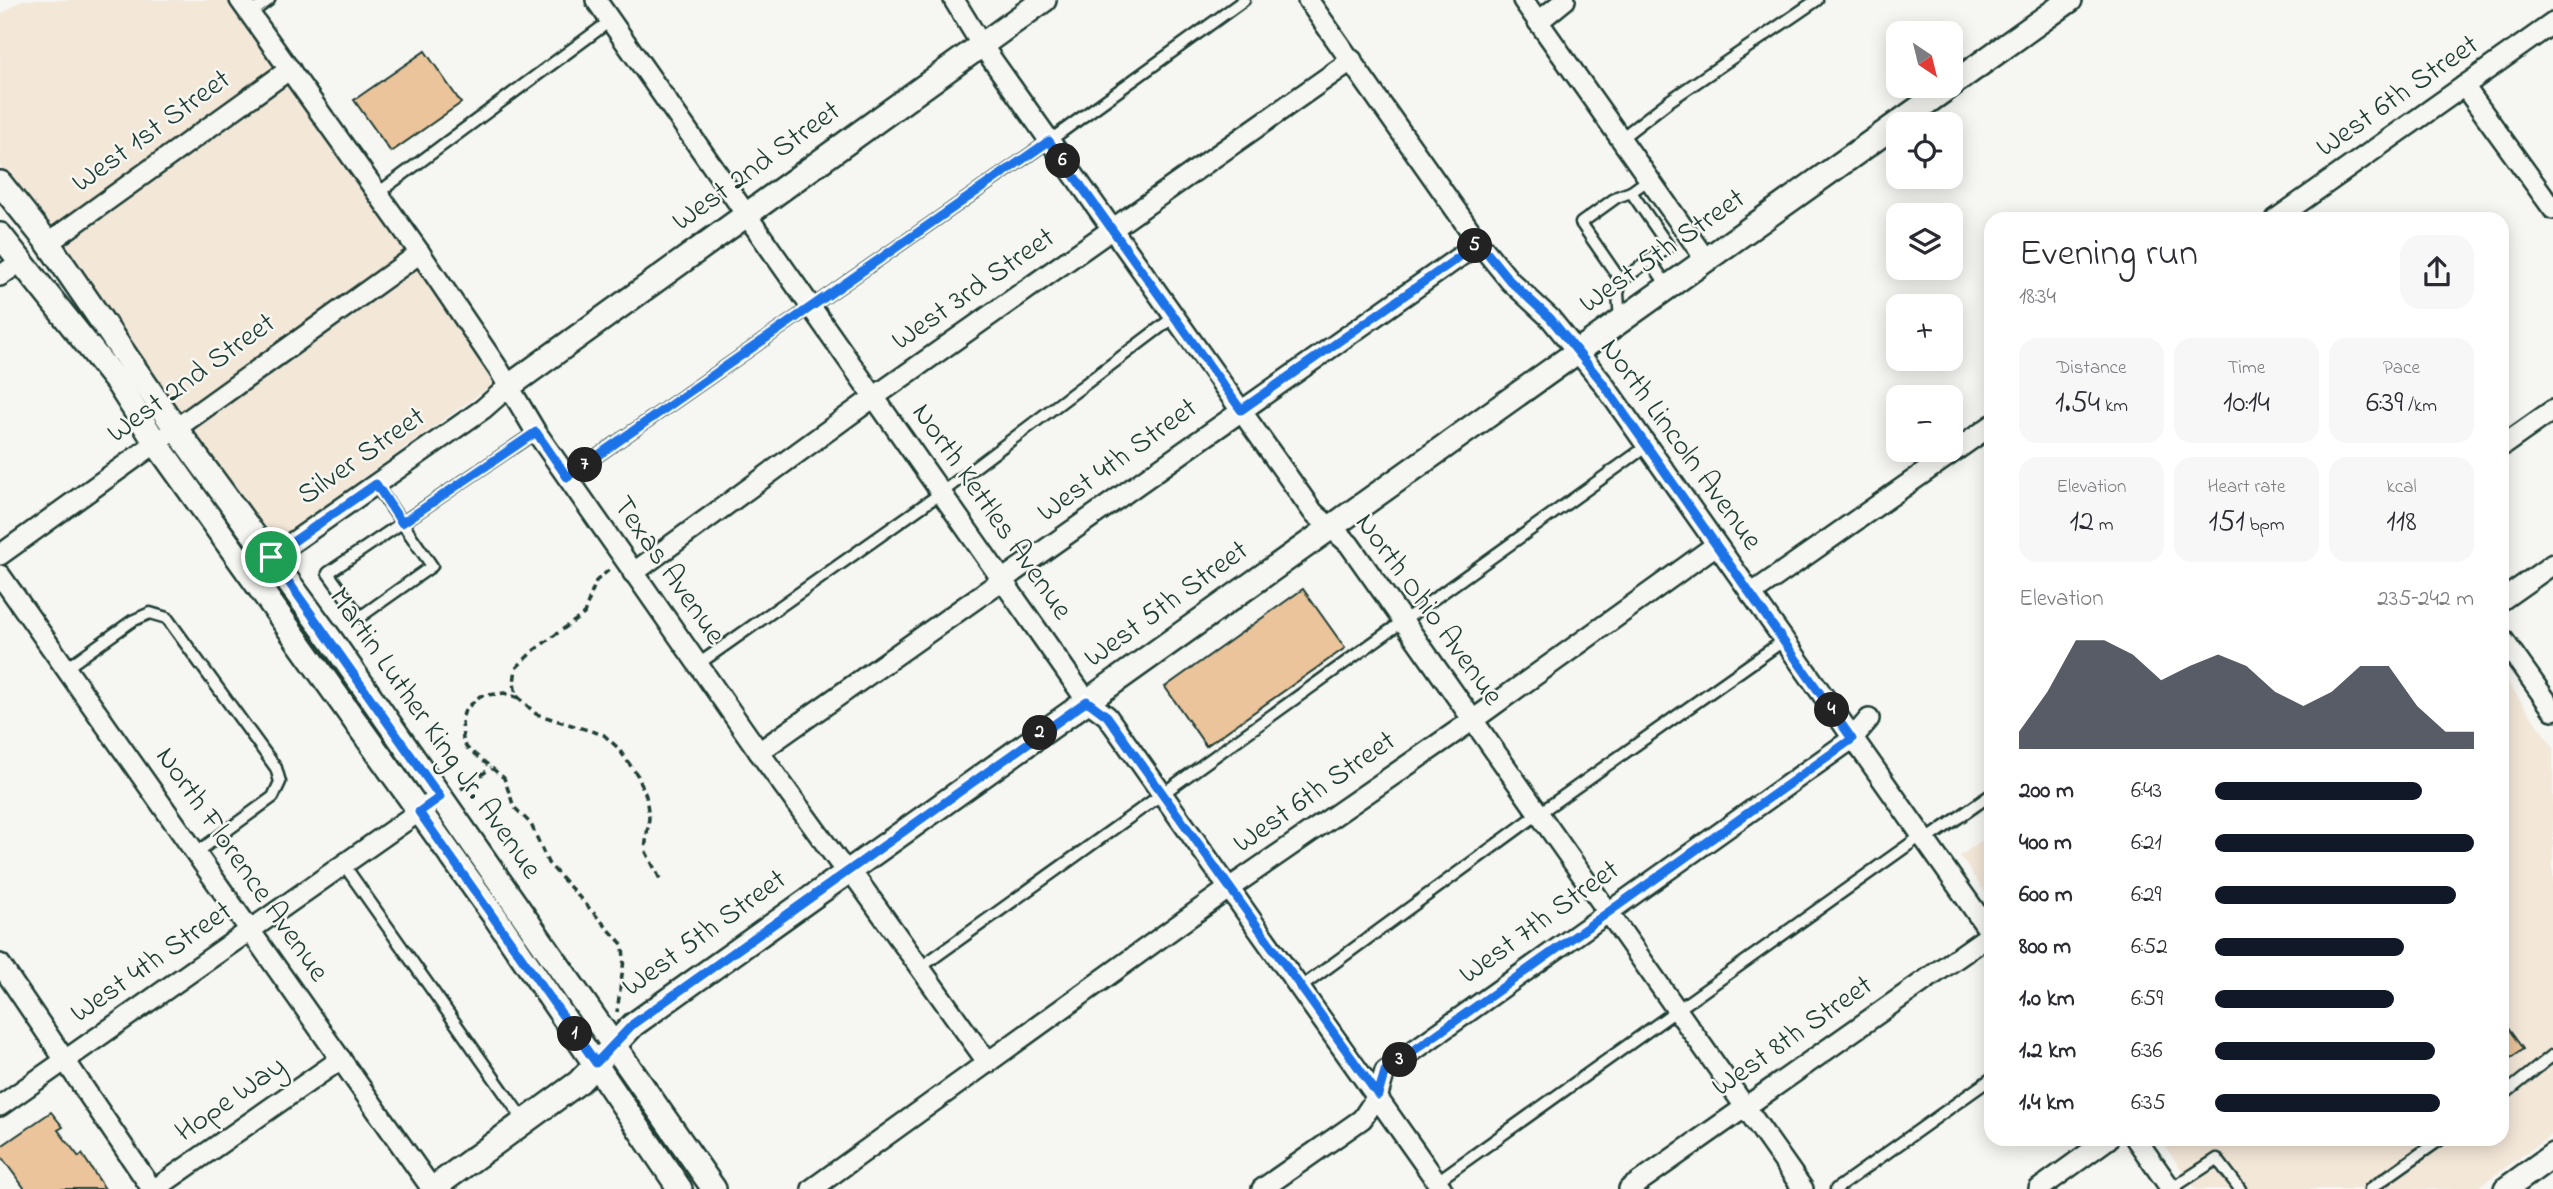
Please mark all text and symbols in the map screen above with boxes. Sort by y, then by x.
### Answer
north arrow [1886,21,1964,98]
map controls [1886,21,1963,462]
street label: West 6th Street [2307,24,2489,170]
street label: West 1st Street [63,59,241,205]
street label: West 2nd Street [663,91,851,243]
button: locate [1886,112,1963,189]
pin: 6 [1046,144,1080,178]
text: 6 [1058,147,1067,174]
street label: West 5th Street [1571,178,1755,326]
button: layers [1886,203,1963,280]
street label: West 3rd Street [883,217,1065,363]
text: Evening run [2019,227,2198,283]
pin: 5 [1458,229,1492,264]
text: 5 [1469,232,1480,259]
button: share [2400,235,2474,309]
text: 18:34 [2019,281,2056,314]
button: + [1886,294,1963,371]
street label: West 2nd Street [98,303,286,455]
street label: North Lincoln Avenue [1588,330,1773,561]
text: Distance [2057,355,2127,382]
text: Time [2228,355,2265,382]
text: Pace [2383,355,2420,382]
text: 1.54 [2055,382,2100,426]
text: 10:14 [2223,382,2270,426]
text: 6:39 [2366,382,2403,426]
button: − [1886,385,1963,462]
street label: West 4th Street [1028,388,1208,534]
text: km [2100,393,2128,420]
text: /km [2403,393,2437,420]
street label: North Kettles Avenue [900,394,1083,630]
street label: Silver Street [289,397,435,517]
pin: 7 [568,448,602,482]
text: 7 [581,451,588,478]
text: Elevation [2057,474,2126,501]
text: Heart rate [2208,474,2285,501]
text: kcal [2386,474,2417,501]
street label: Texas Avenue [600,488,736,655]
text: 12 [2070,501,2094,545]
text: 151 [2208,501,2245,545]
text: 118 [2386,501,2417,545]
street label: North Ohio Avenue [1343,504,1513,716]
text: m [2094,512,2113,539]
text: bpm [2245,512,2285,539]
pin [241,527,301,587]
street label: West 5th Street [1076,530,1258,680]
icon: arrive [252,538,290,576]
street label: Martin Luther King Jr. Avenue [316,579,552,889]
text: Elevation [2019,583,2104,616]
text: 235–242 m [2377,583,2474,616]
pin: 4 [1814,692,1850,728]
text: 4 [1828,696,1835,723]
pin: 2 [1023,716,1058,750]
text: 2 [1035,719,1044,746]
street label: West 6th Street [1224,720,1406,866]
street label: North Florence Avenue [143,738,339,992]
text: 200 m [2019,775,2074,808]
text: 6:43 [2131,775,2162,808]
text: 400 m [2019,827,2072,860]
text: 6:21 [2131,827,2162,860]
street label: West 7th Street [1450,850,1630,996]
street label: West 5th Street [614,859,796,1009]
text: 600 m [2019,879,2073,912]
text: 6:29 [2131,879,2161,912]
street label: West 4th Street [62,891,242,1035]
text: 800 m [2019,931,2071,964]
text: 6:52 [2131,931,2168,964]
street label: West 8th Street [1703,965,1883,1109]
text: 1.0 km [2019,983,2075,1016]
text: 6:59 [2131,983,2163,1016]
pin: 1 [558,1016,592,1052]
text: 1 [571,1020,578,1047]
text: 1.2 km [2019,1035,2076,1068]
text: 6:36 [2131,1035,2163,1068]
pin: 3 [1382,1042,1418,1078]
street label: Hope Way [167,1046,295,1154]
text: 3 [1396,1046,1403,1073]
text: 1.4 km [2019,1087,2074,1120]
text: 6:35 [2131,1087,2166,1120]

